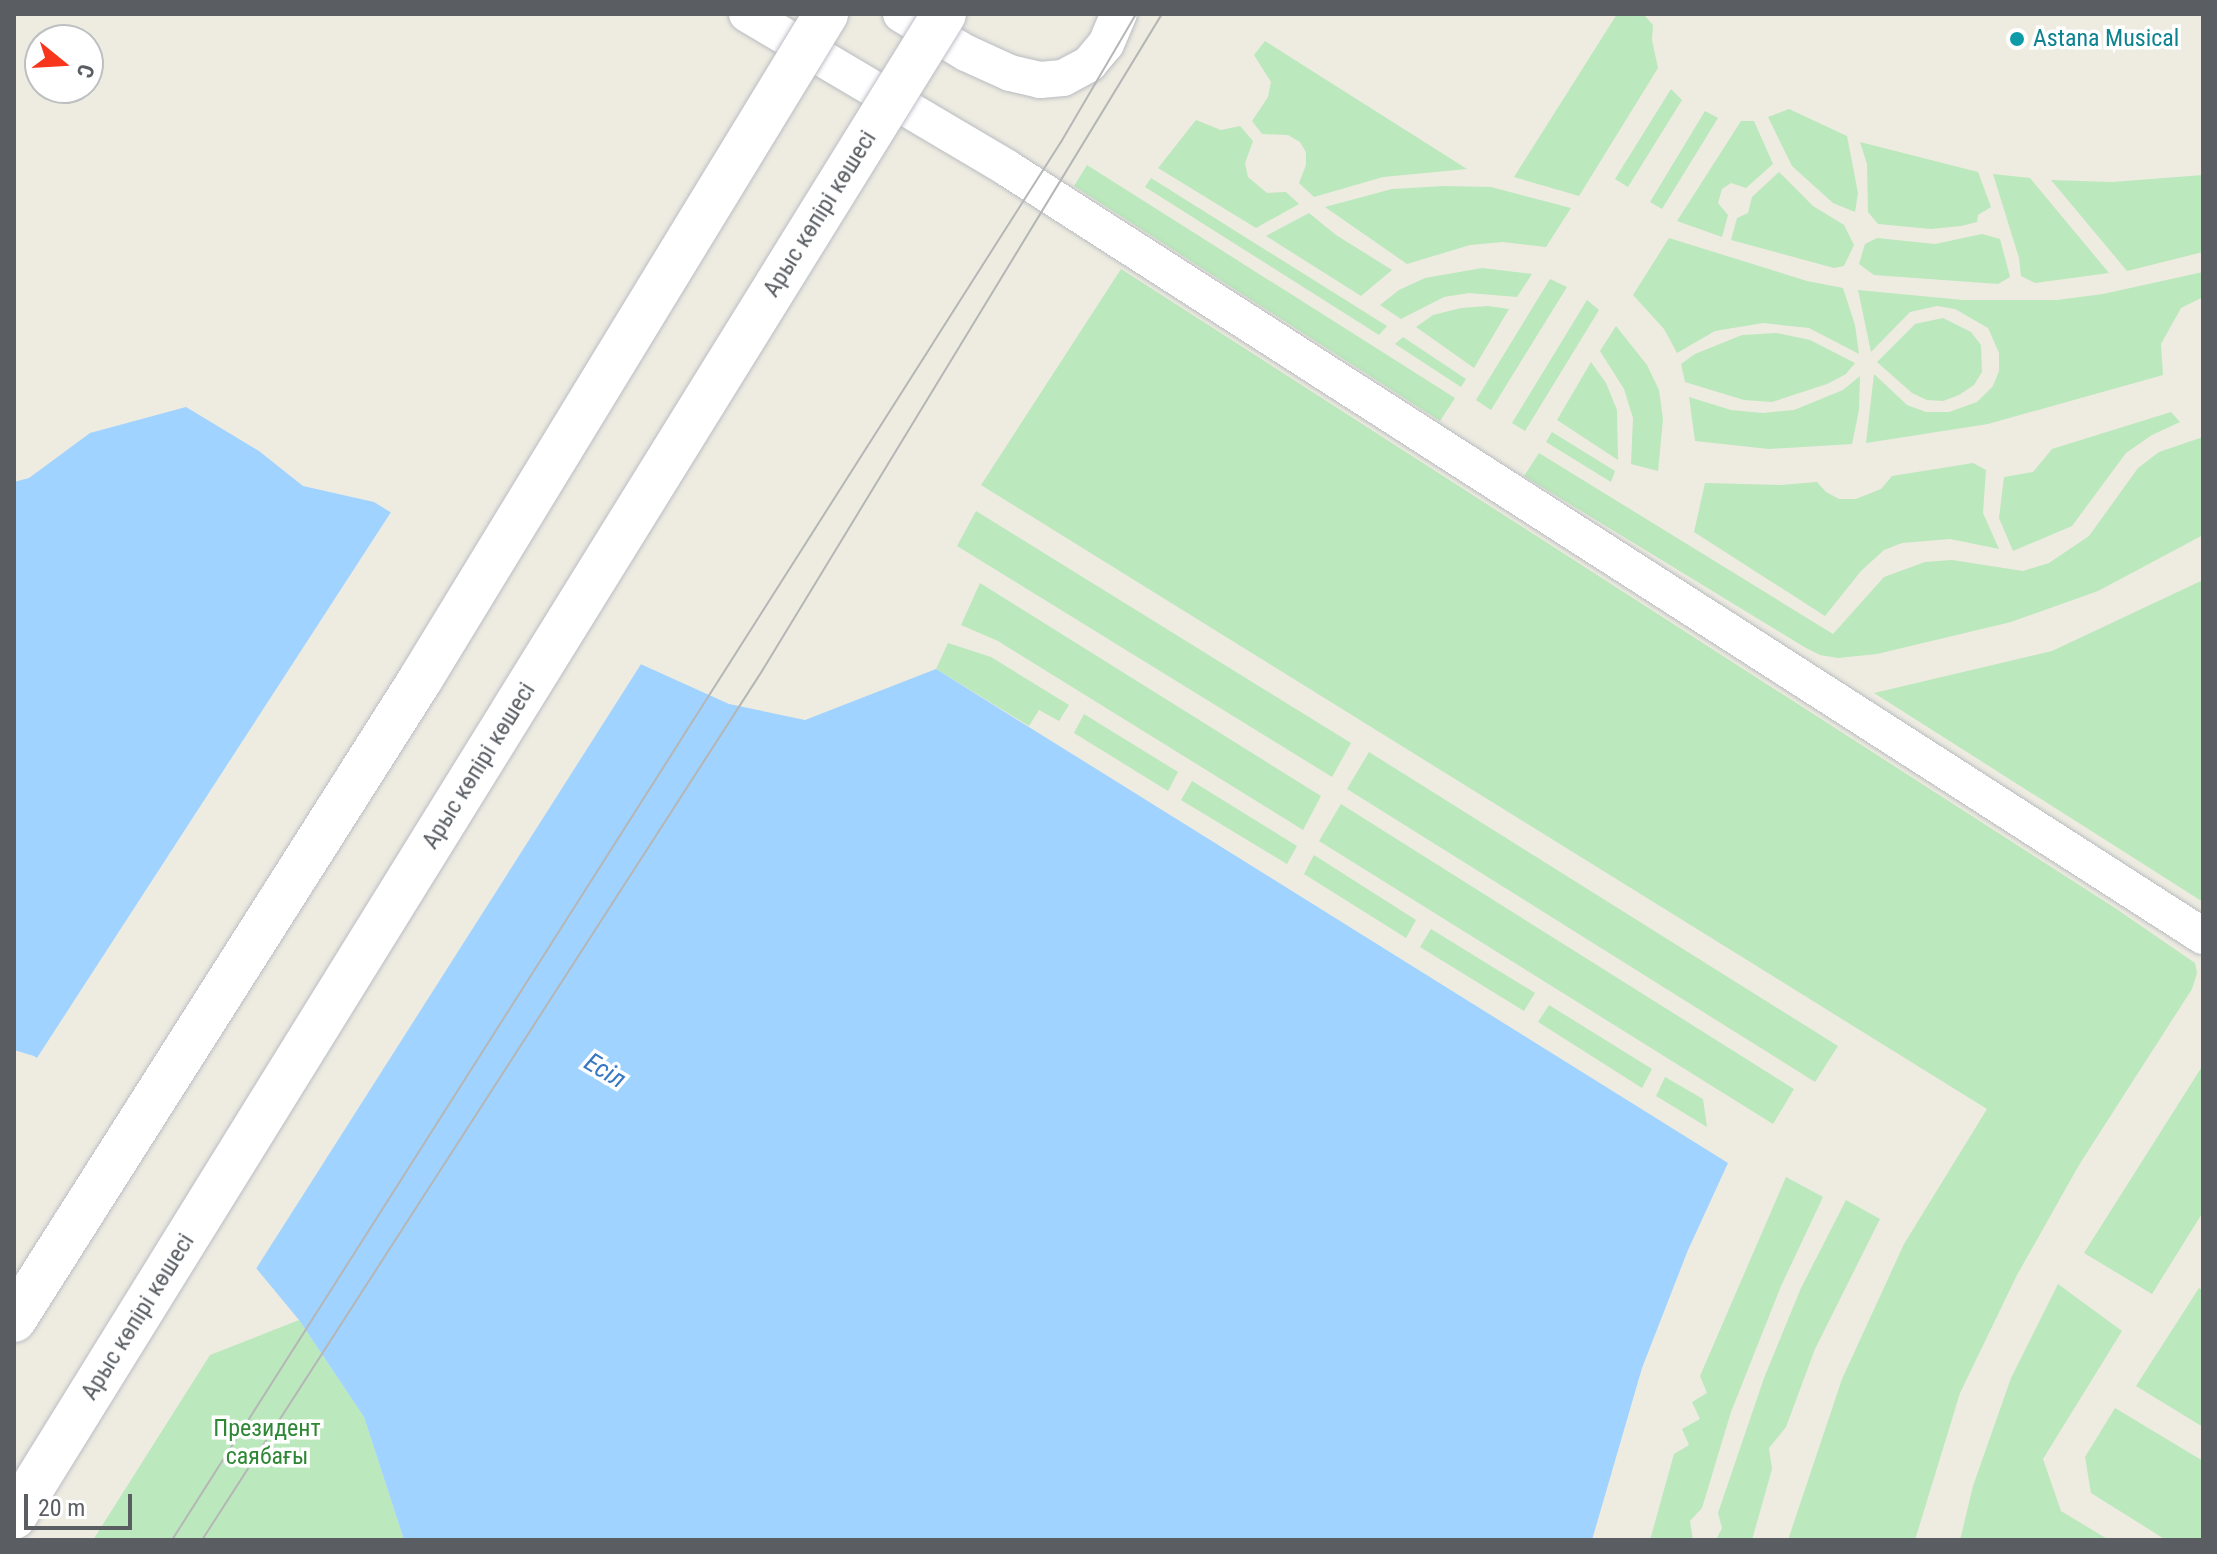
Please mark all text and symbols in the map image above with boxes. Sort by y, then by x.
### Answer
north arrow [24,24,104,104]
place label: Astana Musical [2033,25,2179,53]
marker: Astana Musical [2008,30,2026,48]
text: С [72,61,99,81]
street label: Арыс көпірі көшесі [757,126,883,302]
street label: Арыс көпірі көшесі [416,678,542,854]
water label: Есіл [579,1047,631,1095]
street label: Арыс көпірі көшесі [75,1229,201,1405]
park label: Президент саябағы [213,1415,321,1471]
scale bar [28,1478,136,1528]
text: 20 m [38,1494,85,1522]

